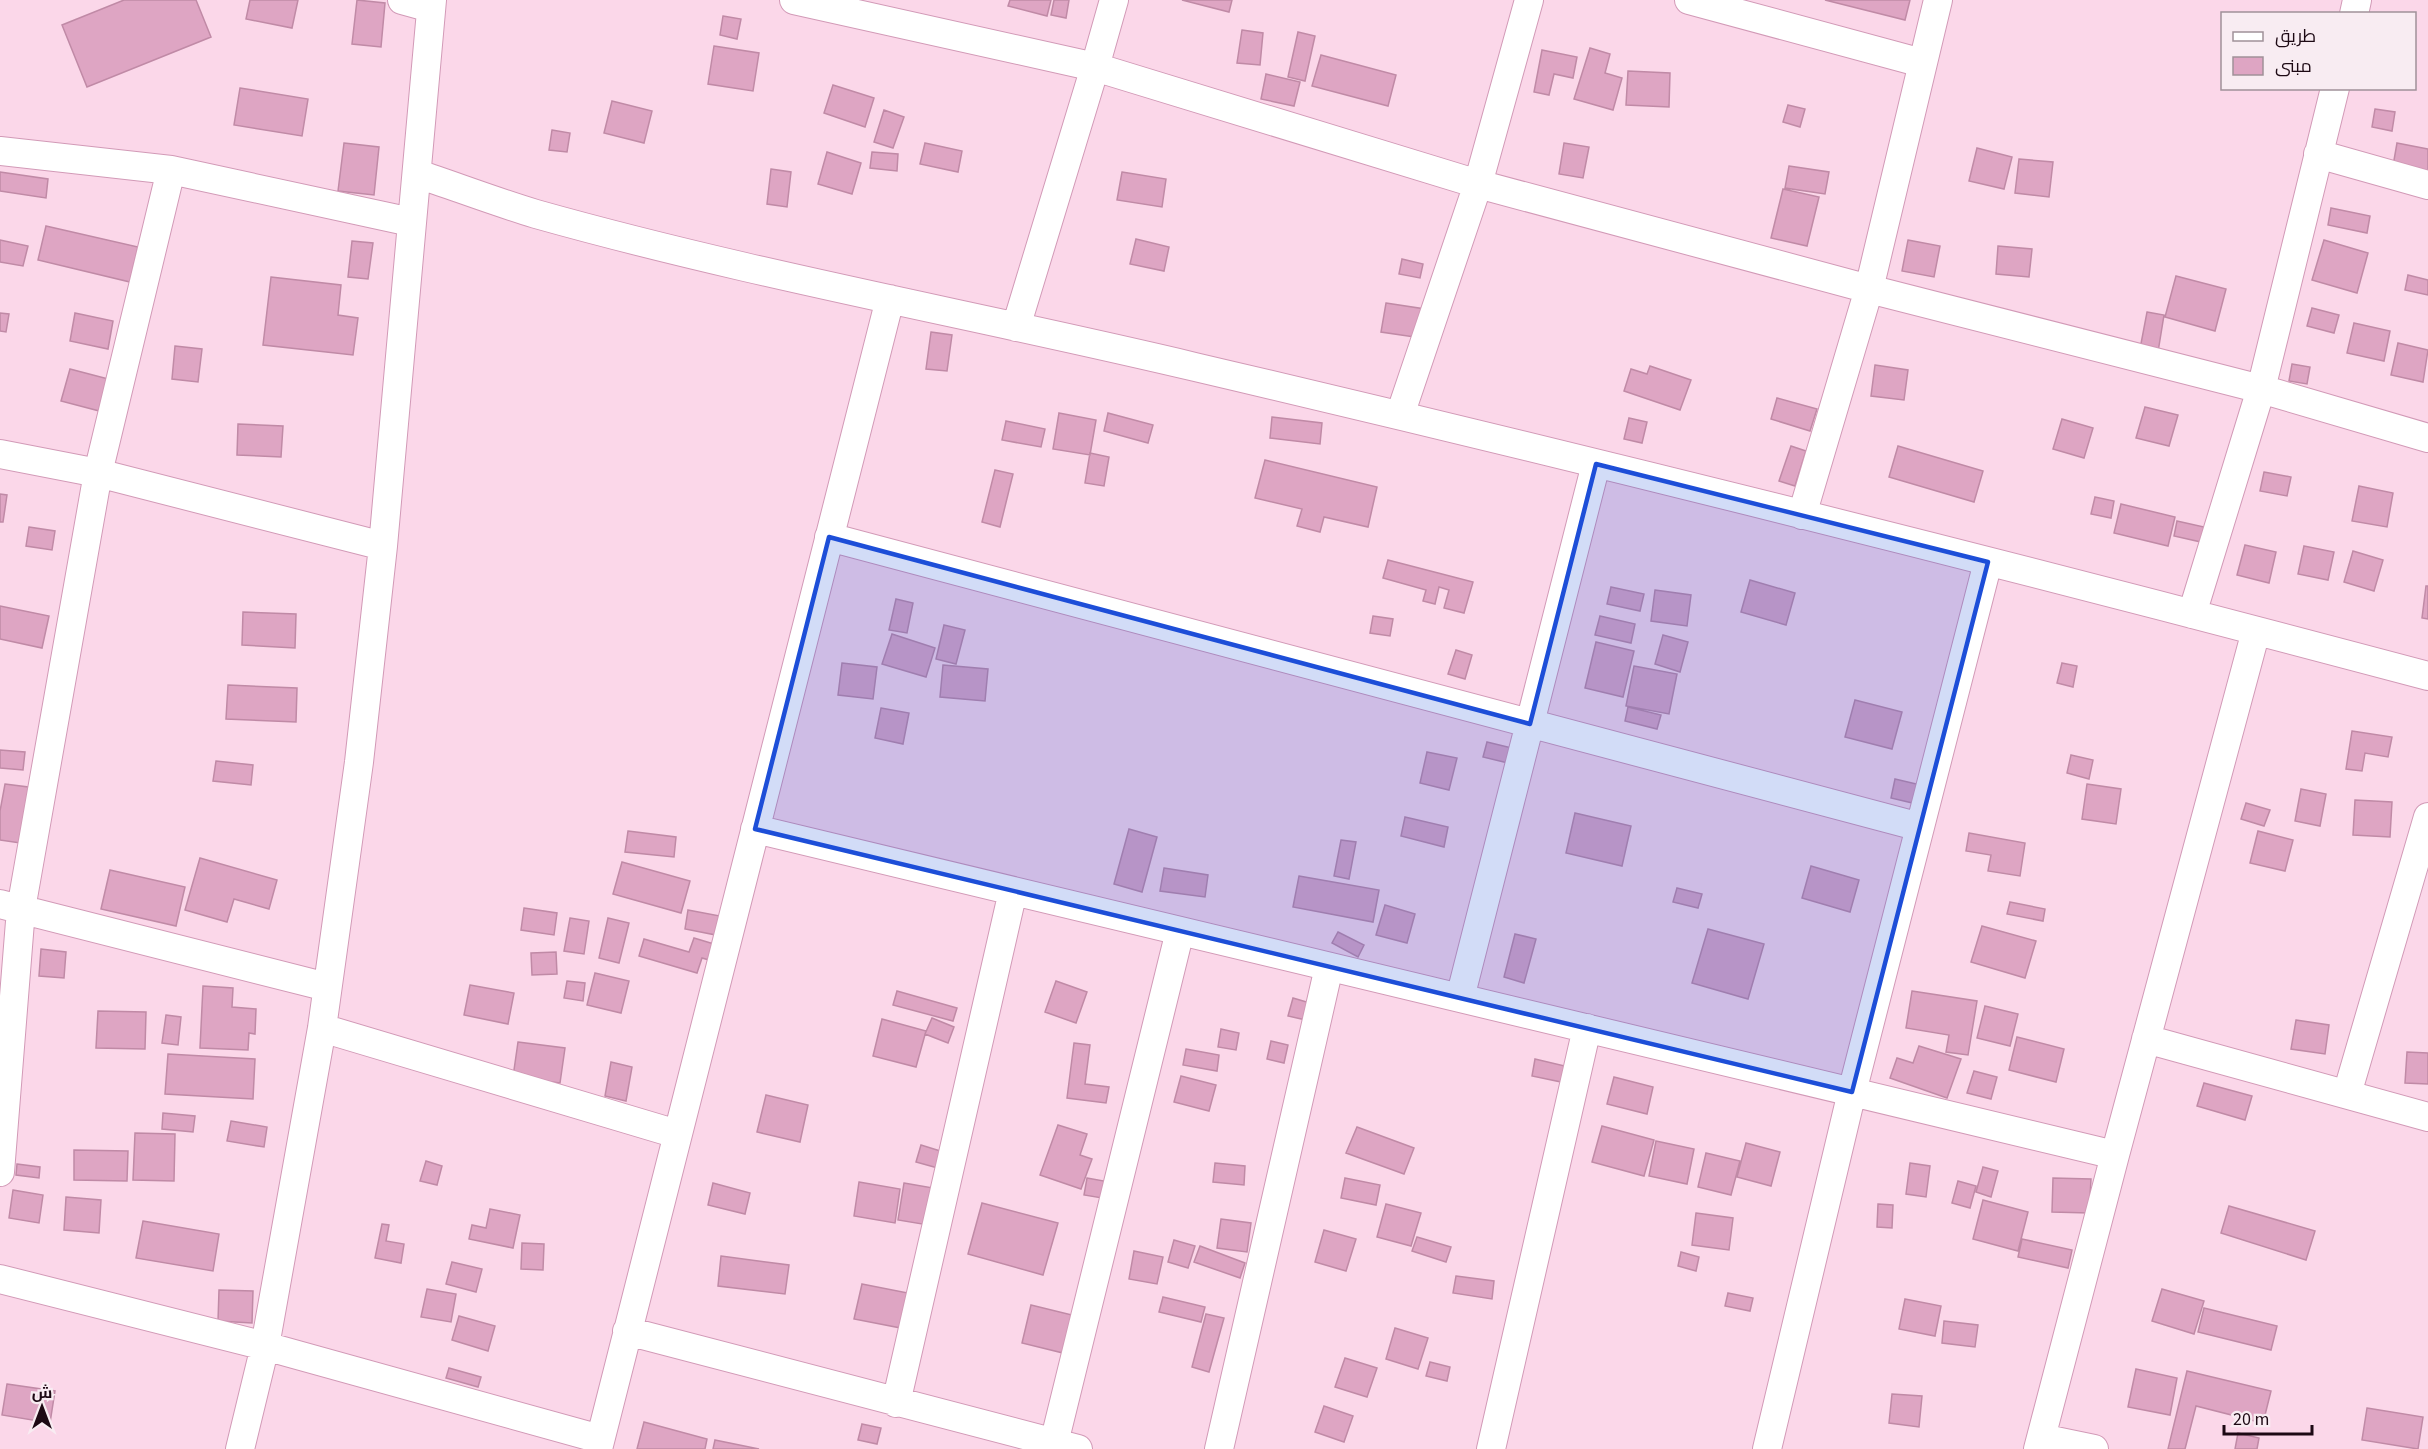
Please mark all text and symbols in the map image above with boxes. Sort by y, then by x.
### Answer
legend [2221,12,2416,90]
text: طريق [2275,24,2316,49]
text: مبنى [2275,54,2312,79]
north arrow [12,1377,72,1437]
text: ش [32,1382,52,1404]
scale bar [2224,1398,2312,1436]
text: 20 m [2233,1407,2269,1432]

